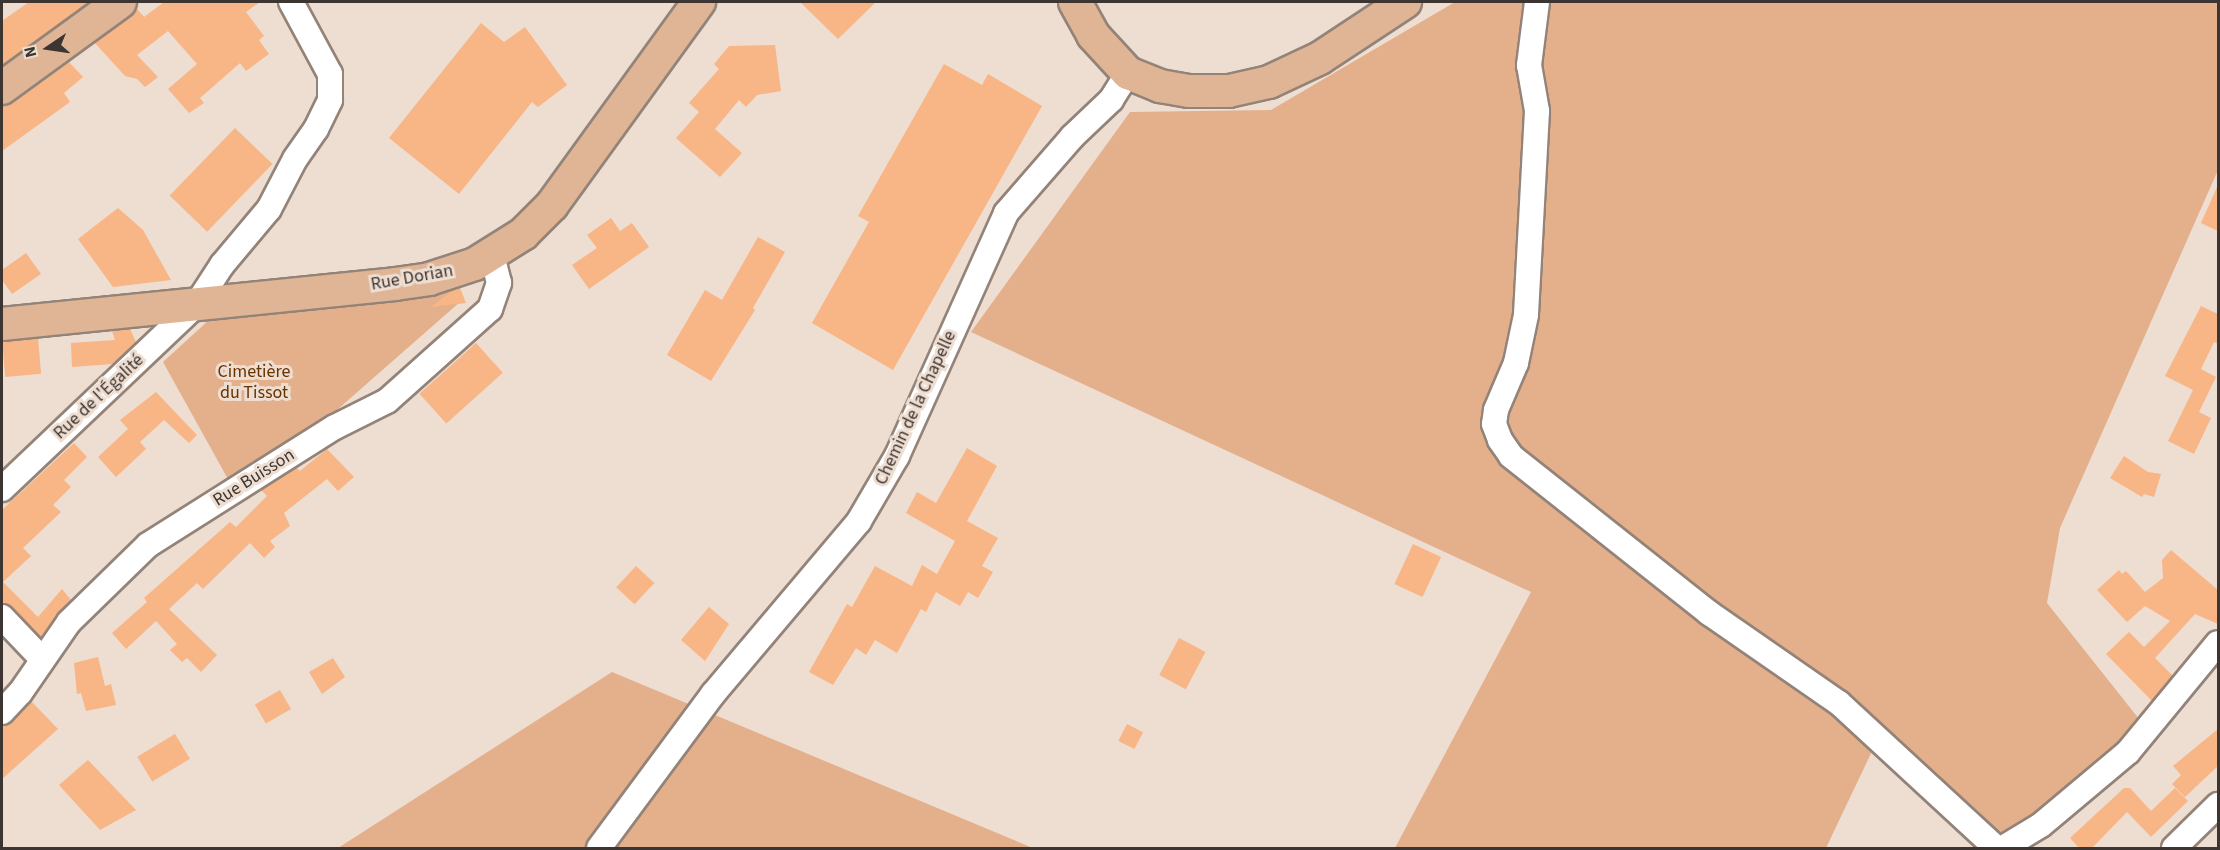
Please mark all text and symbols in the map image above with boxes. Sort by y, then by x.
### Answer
north arrow [18,18,78,78]
text: N [19,44,42,60]
street label: Rue Dorian [369,260,455,296]
street label: Chemin de la Chapelle [871,327,961,489]
street label: Rue de l'Égalité [49,350,149,444]
park label: Cimetière du Tissot [218,362,290,404]
street label: Rue Buisson [209,444,299,512]

